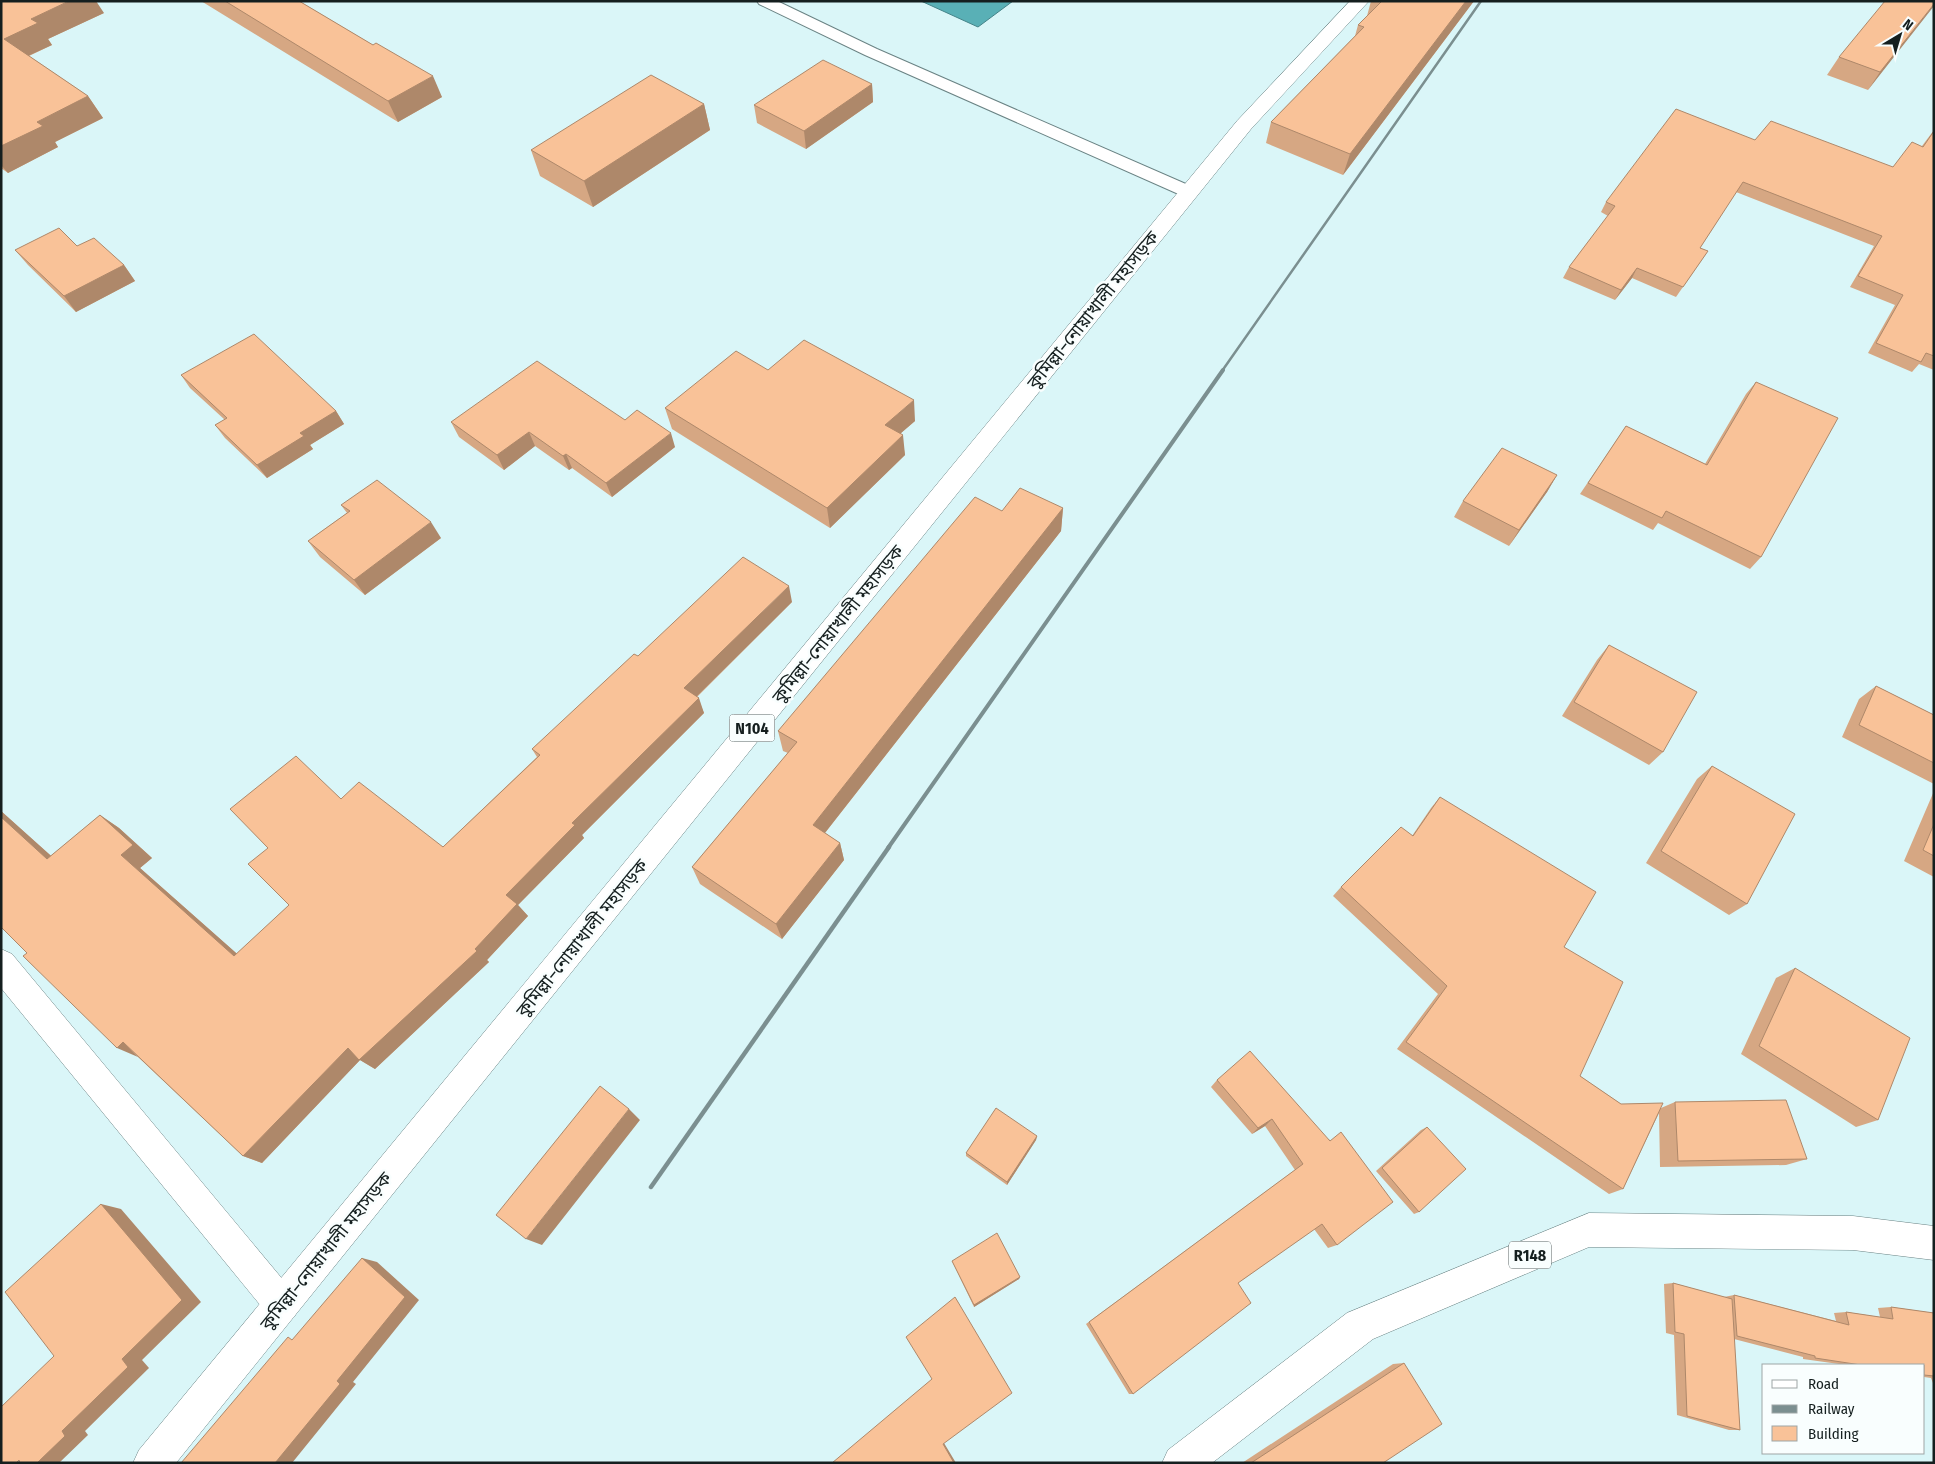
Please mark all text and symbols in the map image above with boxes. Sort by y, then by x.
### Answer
north arrow [1875,10,1925,60]
text: N [1899,16,1916,34]
street label: কুমিল্লা–নোয়াখালী মহাসড়ক [1022,226,1164,394]
street label: কুমিল্লা–নোয়াখালী মহাসড়ক [767,540,909,708]
road number: N104 [730,714,774,741]
street label: কুমিল্লা–নোয়াখালী মহাসড়ক [511,854,653,1022]
street label: কুমিল্লা–নোয়াখালী মহাসড়ক [255,1167,397,1335]
road number: R148 [1509,1242,1551,1268]
legend [1762,1364,1925,1454]
text: Road [1808,1375,1839,1393]
text: Railway [1808,1400,1855,1418]
text: Building [1808,1425,1859,1443]

